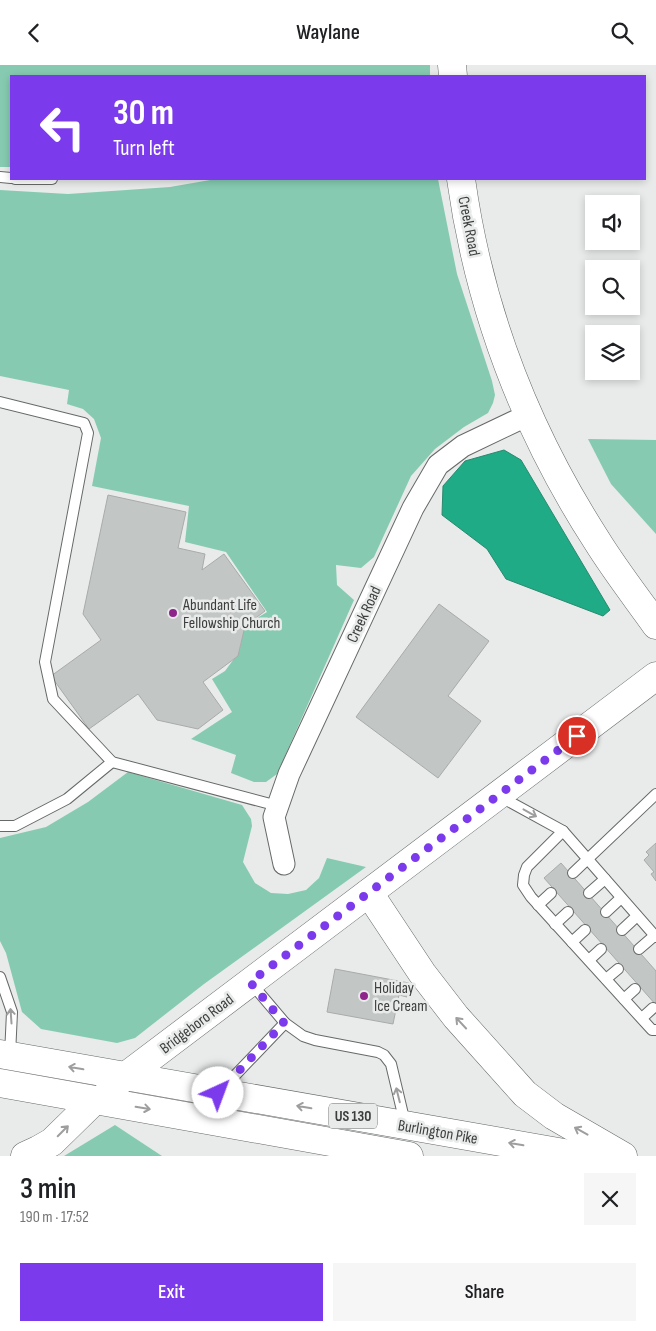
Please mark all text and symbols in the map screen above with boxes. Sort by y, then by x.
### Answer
icon: back [20,19,48,47]
text: Waylane [296,19,360,46]
icon: search [608,19,636,47]
text: 30 m [113,92,174,135]
icon: left [30,95,95,160]
text: Turn left [113,135,175,162]
street label: Creek Road [453,195,484,258]
map controls [585,195,640,380]
button: sound [585,195,640,250]
button: search [585,260,640,315]
button: layers [585,325,640,380]
street label: Creek Road [343,583,386,646]
place label: Abundant Life Fellowship Church [182,596,280,633]
marker: Abundant Life Fellowship Church [167,607,179,619]
pin [556,715,598,757]
icon: arrive [563,722,591,750]
one-way arrow [523,809,537,819]
place label: Holiday Ice Cream [374,979,427,1016]
street label: Bridgeboro Road [156,990,238,1058]
marker: Holiday Ice Cream [358,990,370,1002]
one-way arrow [6,1008,15,1024]
one-way arrow [455,1017,467,1030]
one-way arrow [69,1063,85,1072]
position arrow [191,1066,243,1118]
one-way arrow [393,1087,403,1103]
one-way arrow [296,1102,312,1112]
road number: US 130 [329,1103,377,1129]
one-way arrow [134,1104,150,1114]
street label: Burlington Pike [396,1116,479,1149]
one-way arrow [56,1126,68,1138]
one-way arrow [574,1126,588,1136]
one-way arrow [508,1139,524,1149]
text: 3 min [20,1171,76,1207]
button: close [584,1173,636,1225]
text: 190 m · 17:52 [20,1208,89,1227]
button: Exit [20,1263,323,1321]
button: Share [333,1263,636,1321]

